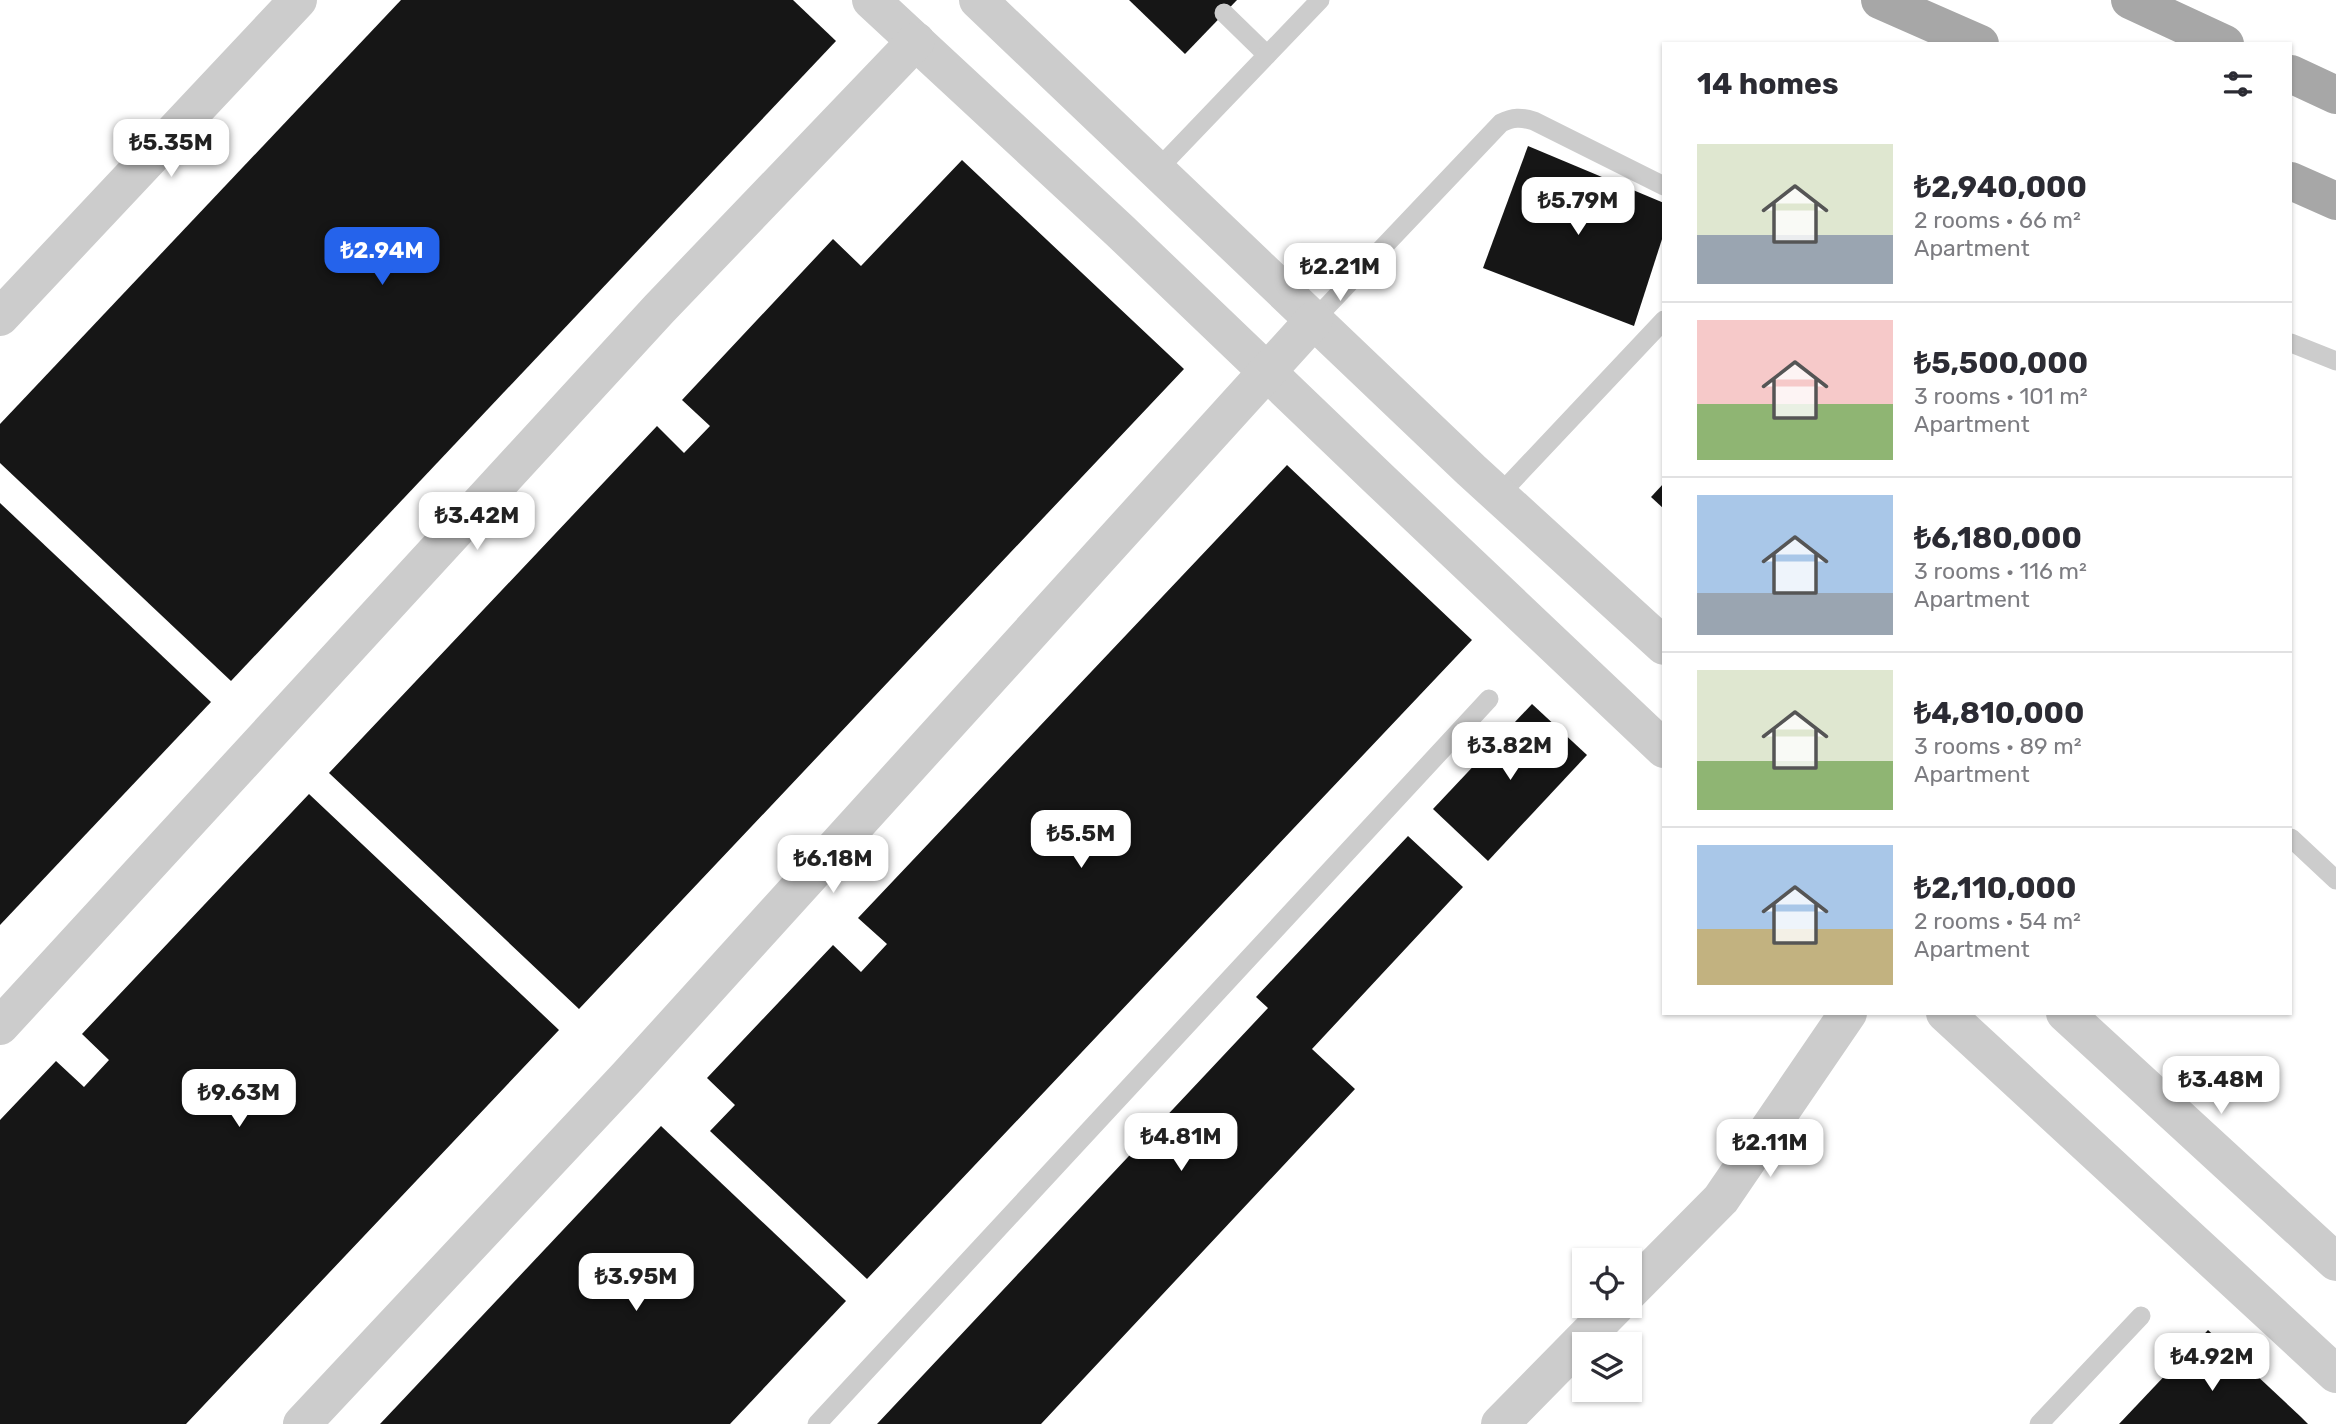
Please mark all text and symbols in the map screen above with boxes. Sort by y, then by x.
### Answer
icon: filters [2219,65,2257,103]
text: 14 homes [1697,66,1839,102]
pin: ₺5.35M [114,120,228,179]
text: ₺5.35M [129,128,213,156]
text: ₺2,940,000 [1914,169,2087,205]
icon: home [1753,172,1837,256]
pin: ₺5.79M [1521,177,1635,237]
text: ₺5.79M [1538,186,1618,214]
text: 2 rooms · 66 m² [1914,206,2081,234]
pin: ₺2.94M [325,228,439,287]
text: Apartment [1914,234,2030,262]
text: ₺2.94M [340,236,424,264]
pin: ₺2.21M [1283,244,1397,303]
text: ₺2.21M [1300,252,1380,280]
text: ₺5,500,000 [1914,345,2088,381]
icon: home [1753,348,1837,432]
text: 3 rooms · 101 m² [1914,382,2088,410]
text: Apartment [1914,410,2030,438]
pin: ₺3.42M [420,492,534,552]
text: ₺3.42M [435,501,519,529]
text: ₺6,180,000 [1914,520,2082,556]
icon: home [1753,523,1837,607]
text: 3 rooms · 116 m² [1914,557,2087,585]
text: Apartment [1914,585,2030,613]
text: ₺4,810,000 [1914,695,2084,731]
icon: home [1753,698,1837,782]
pin: ₺3.82M [1453,722,1567,782]
text: ₺3.82M [1468,731,1552,759]
text: 3 rooms · 89 m² [1914,732,2082,760]
text: Apartment [1914,760,2030,788]
pin: ₺5.5M [1032,810,1130,870]
text: ₺5.5M [1047,819,1115,847]
pin: ₺6.18M [776,836,890,895]
text: ₺6.18M [793,844,873,872]
text: ₺2,110,000 [1914,870,2076,906]
icon: home [1753,873,1837,957]
text: 2 rooms · 54 m² [1914,907,2081,935]
text: Apartment [1914,935,2030,963]
pin: ₺3.48M [2164,1056,2278,1116]
text: ₺3.48M [2178,1065,2264,1093]
pin: ₺9.63M [182,1070,296,1129]
text: ₺9.63M [198,1078,280,1106]
pin: ₺4.81M [1124,1114,1238,1173]
pin: ₺2.11M [1713,1120,1827,1179]
text: ₺4.81M [1140,1122,1222,1150]
text: ₺2.11M [1732,1128,1808,1156]
map controls [1572,1248,1642,1402]
button: locate [1572,1248,1642,1318]
pin: ₺3.95M [579,1254,693,1313]
text: ₺3.95M [595,1262,677,1290]
button: layers [1572,1332,1642,1402]
pin: ₺4.92M [2155,1334,2269,1393]
text: ₺4.92M [2170,1342,2254,1370]

